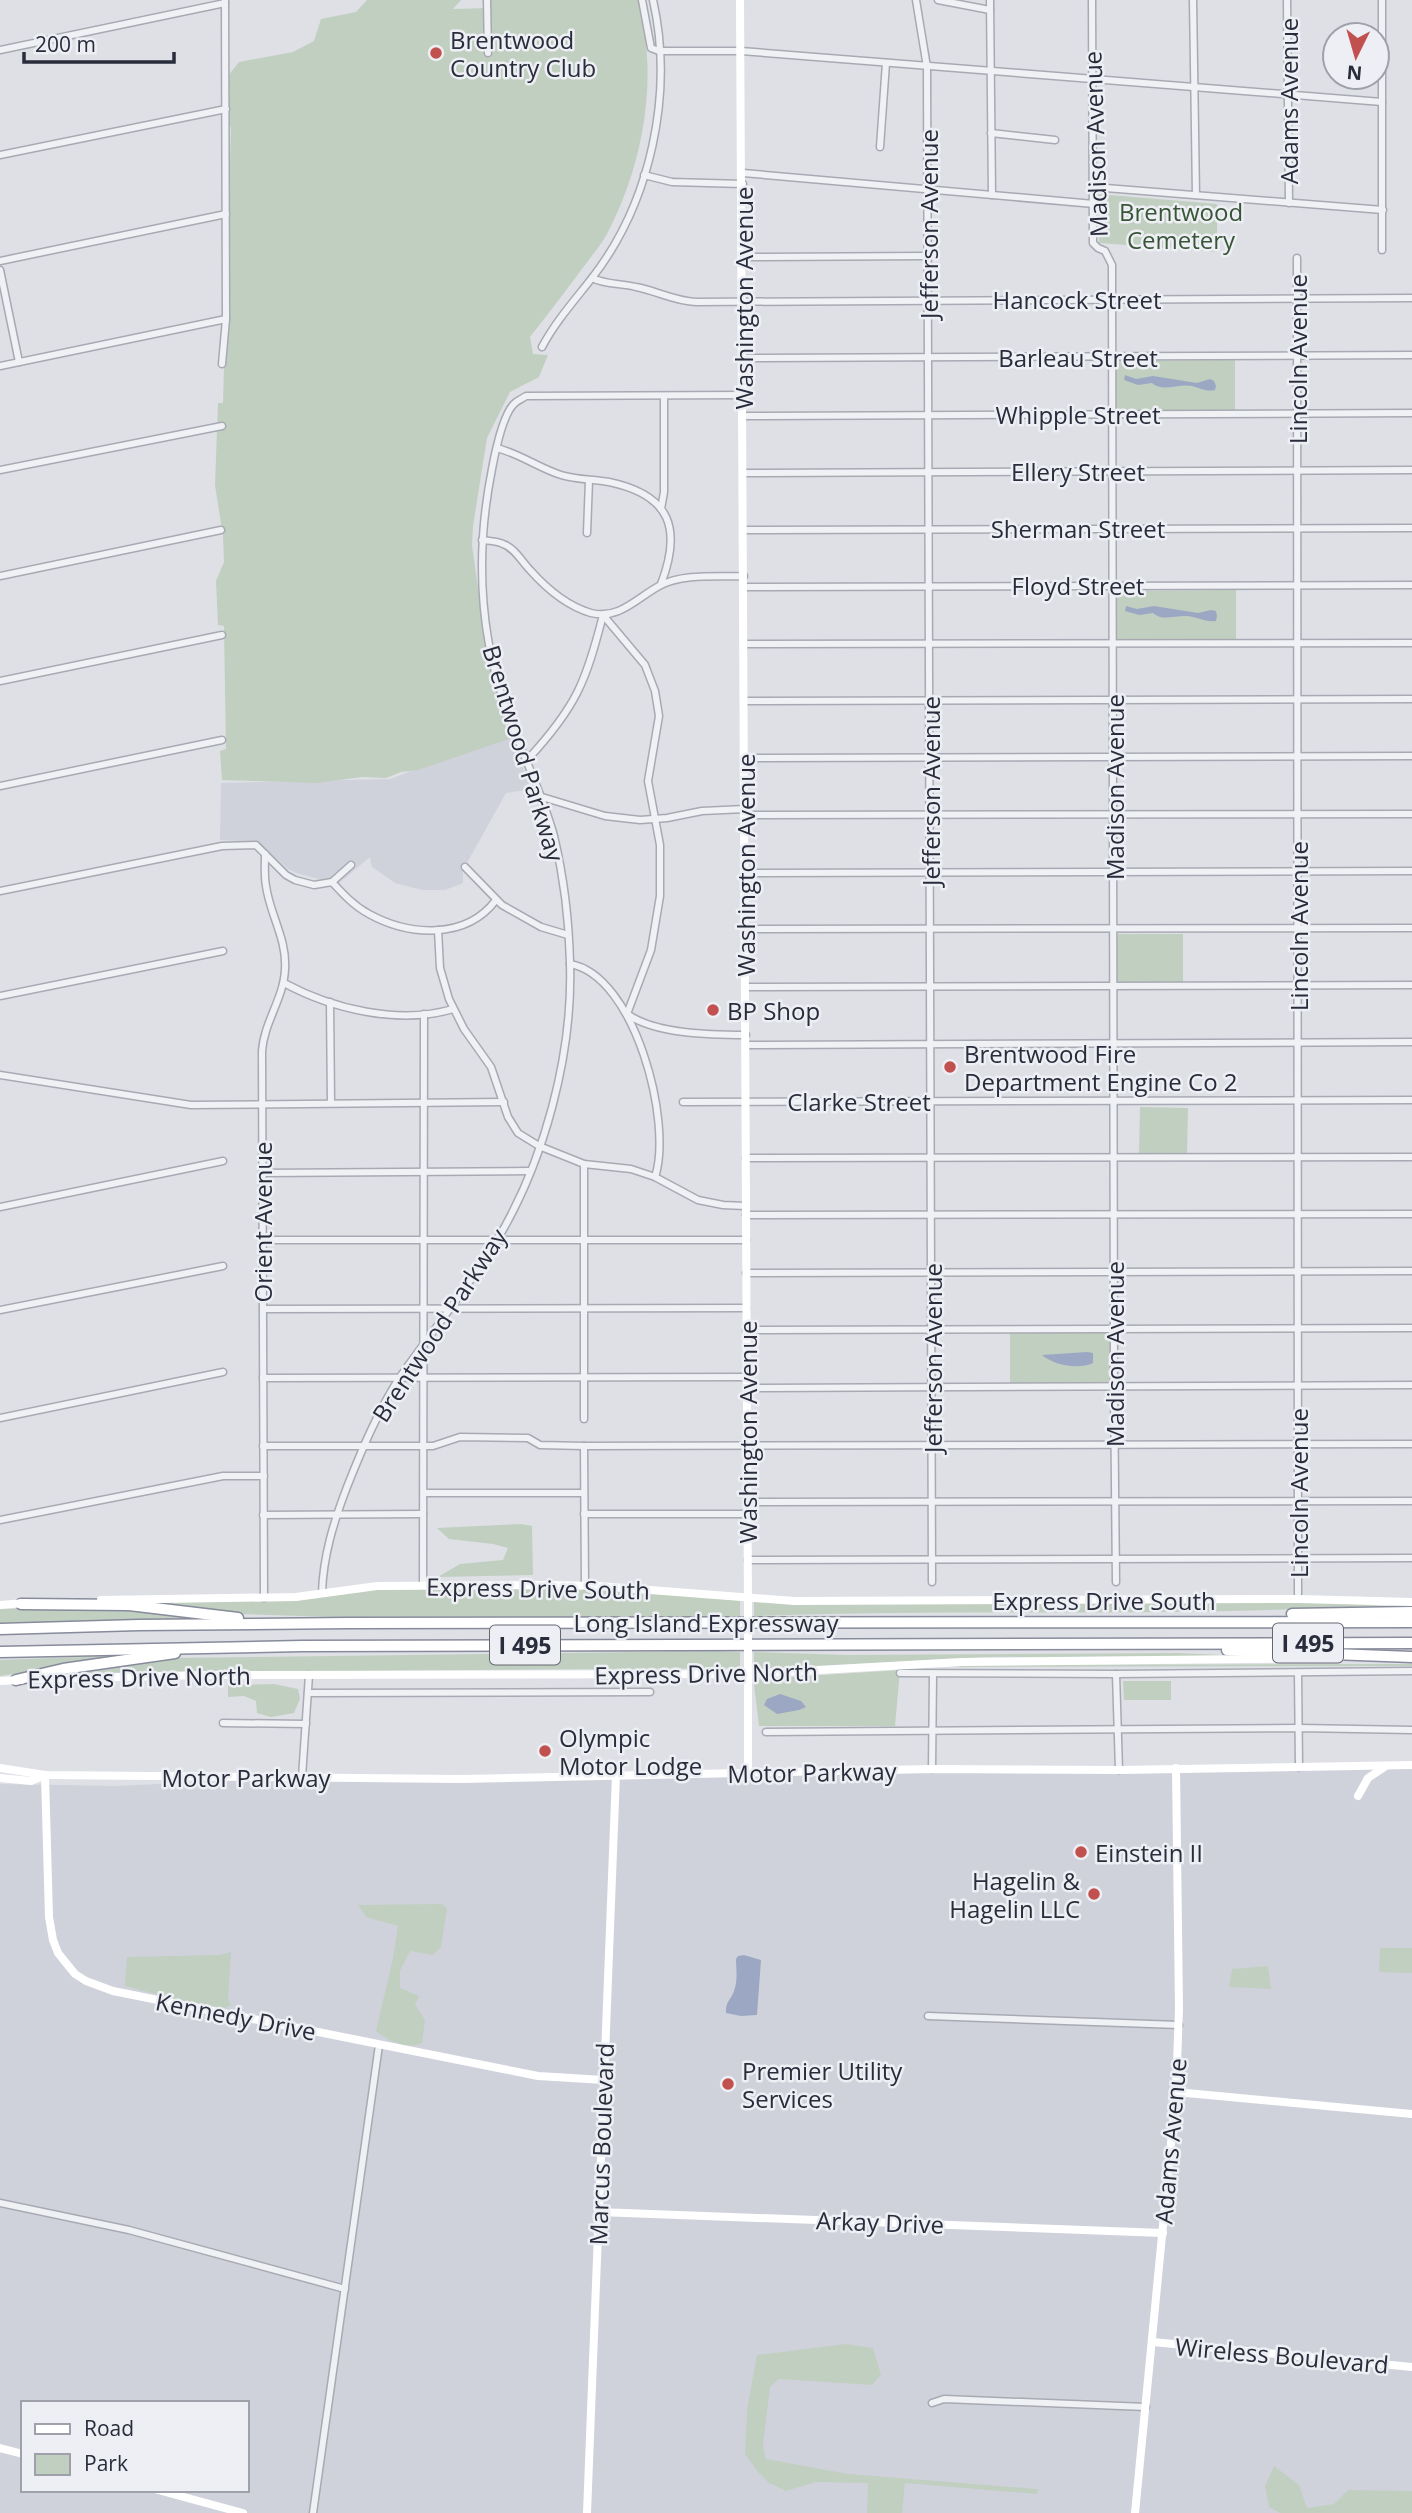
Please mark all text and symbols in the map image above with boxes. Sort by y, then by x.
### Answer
street label: Adams Avenue [1272,18,1305,184]
scale bar [24,21,175,65]
north arrow [1321,21,1391,91]
place label: Brentwood Country Club [450,23,596,84]
text: 200 m [35,30,96,58]
marker: Brentwood Country Club [428,45,444,61]
street label: Madison Avenue [1075,50,1115,238]
text: N [1346,59,1363,87]
street label: Jefferson Avenue [912,129,945,321]
street label: Washington Avenue [727,187,760,409]
park label: Brentwood Cemetery [1119,195,1243,256]
street label: Lincoln Avenue [1281,274,1314,444]
street label: Hancock Street [992,283,1162,316]
street label: Barleau Street [998,341,1158,374]
street label: Whipple Street [995,398,1161,431]
street label: Ellery Street [1011,455,1145,488]
street label: Sherman Street [991,512,1165,545]
street label: Floyd Street [1012,569,1144,602]
street label: Brentwood Parkway [475,641,573,866]
street label: Madison Avenue [1098,694,1131,880]
street label: Jefferson Avenue [914,696,947,888]
street label: Washington Avenue [729,754,762,976]
street label: Lincoln Avenue [1282,841,1315,1011]
place label: BP Shop [727,994,820,1027]
marker: BP Shop [705,1002,721,1018]
place label: Brentwood Fire Department Engine Co 2 [964,1037,1238,1098]
marker: Brentwood Fire Department Engine Co 2 [942,1059,958,1075]
street label: Clarke Street [787,1085,931,1118]
street label: Orient Avenue [246,1141,279,1303]
street label: Brentwood Parkway [364,1221,515,1428]
street label: Madison Avenue [1098,1261,1131,1447]
street label: Jefferson Avenue [916,1263,949,1455]
street label: Washington Avenue [731,1321,764,1543]
street label: Lincoln Avenue [1282,1408,1315,1578]
street label: Express Drive South [426,1570,650,1606]
street label: Express Drive South [992,1584,1216,1617]
street label: Long Island Expressway [574,1606,839,1639]
road number: I 495 [1273,1624,1343,1662]
road number: I 495 [490,1626,560,1664]
street label: Express Drive North [594,1655,818,1691]
street label: Express Drive North [27,1659,251,1695]
place label: Olympic Motor Lodge [559,1721,702,1782]
marker: Olympic Motor Lodge [537,1743,553,1759]
street label: Motor Parkway [727,1754,898,1790]
street label: Motor Parkway [161,1761,332,1794]
place label: Einstein II [1095,1836,1203,1869]
marker: Einstein II [1073,1844,1089,1860]
place label: Hagelin & Hagelin LLC [949,1864,1081,1925]
marker: Hagelin & Hagelin LLC [1086,1886,1102,1902]
street label: Kennedy Drive [153,1984,319,2048]
street label: Marcus Boulevard [581,2042,621,2246]
place label: Premier Utility Services [742,2054,903,2115]
street label: Adams Avenue [1146,2057,1194,2225]
marker: Premier Utility Services [720,2076,736,2092]
street label: Arkay Drive [815,2203,945,2241]
street label: Wireless Boulevard [1174,2329,1390,2381]
legend [21,2401,248,2492]
text: Road [84,2414,134,2442]
text: Park [84,2449,128,2477]

